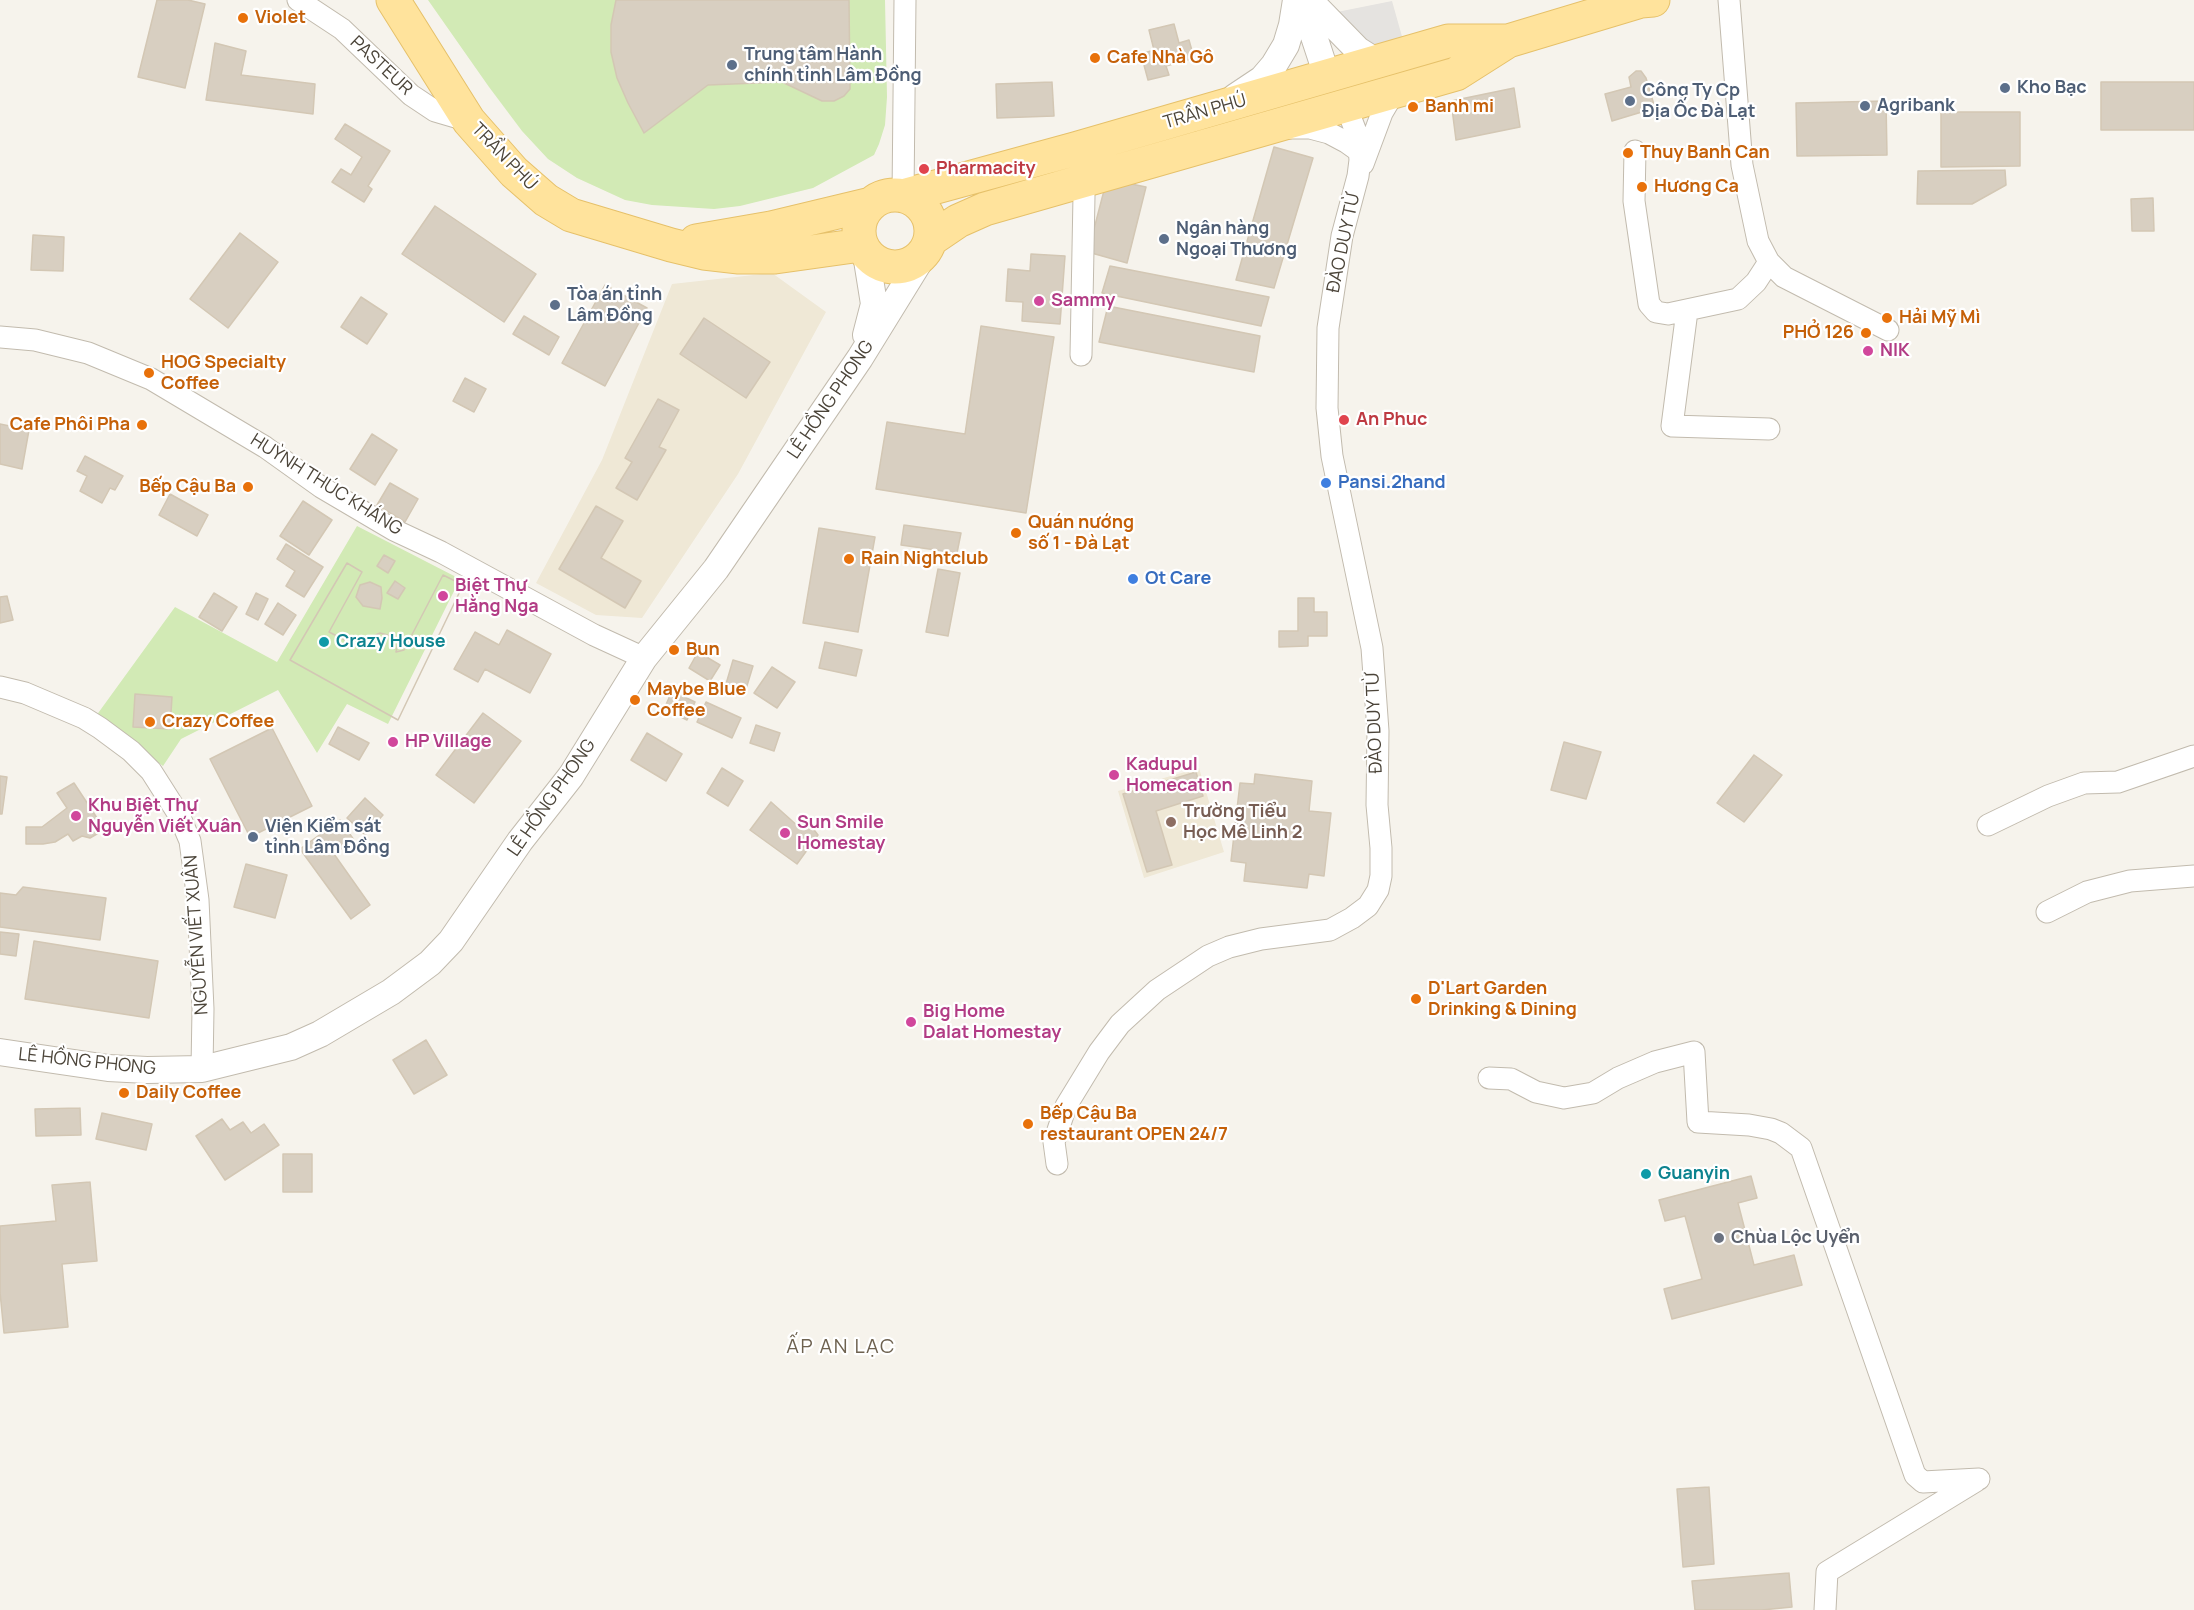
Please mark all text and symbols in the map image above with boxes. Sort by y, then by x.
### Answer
place label: Violet [255,7,306,29]
marker: Violet [236,11,250,25]
street label: PASTEUR [345,32,417,100]
place label: Trung tâm Hành chính tỉnh Lâm Đồng [744,44,922,86]
place label: Cafe Nhà Gô [1107,47,1214,69]
marker: Cafe Nhà Gô [1088,51,1102,65]
marker: Trung tâm Hành chính tỉnh Lâm Đồng [725,58,739,72]
place label: Kho Bạc [2017,77,2087,99]
place label: Công Ty Cp Địa Ốc Đà Lạt [1642,80,1755,122]
marker: Kho Bạc [1998,81,2012,95]
street label: TRẦN PHÚ [1161,90,1249,134]
marker: Công Ty Cp Địa Ốc Đà Lạt [1623,94,1637,108]
place label: Agribank [1877,95,1955,117]
place label: Banh mi [1425,96,1494,118]
marker: Agribank [1858,99,1872,113]
marker: Banh mi [1406,100,1420,114]
street label: TRẦN PHÚ [467,119,541,195]
place label: Thuy Banh Can [1640,142,1770,164]
marker: Thuy Banh Can [1621,146,1635,160]
place label: Pharmacity [936,158,1036,180]
marker: Pharmacity [917,162,931,176]
place label: Hương Ca [1654,176,1739,198]
marker: Hương Ca [1635,180,1649,194]
street label: ĐÀO DUY TỪ [1323,191,1365,295]
place label: Ngân hàng Ngoại Thương [1176,218,1297,260]
marker: Ngân hàng Ngoại Thương [1157,232,1171,246]
place label: Tòa án tỉnh Lâm Đồng [567,284,662,326]
place label: Sammy [1051,290,1115,312]
marker: Sammy [1032,294,1046,308]
marker: Tòa án tỉnh Lâm Đồng [548,298,562,312]
place label: Hải Mỹ Mì [1899,307,1981,329]
marker: Hải Mỹ Mì [1880,311,1894,325]
place label: PHỞ 126 [1783,322,1854,344]
marker: PHỞ 126 [1859,326,1873,340]
street label: LÊ HỒNG PHONG [783,337,879,463]
place label: NIK [1880,340,1910,362]
marker: NIK [1861,344,1875,358]
place label: HOG Specialty Coffee [161,352,286,394]
marker: HOG Specialty Coffee [142,366,156,380]
place label: An Phuc [1356,409,1427,431]
marker: An Phuc [1337,413,1351,427]
place label: Cafe Phôi Pha [10,414,130,436]
marker: Cafe Phôi Pha [135,418,149,432]
street label: HUỲNH THÚC KHÁNG [246,430,406,540]
place label: Pansi.2hand [1338,472,1446,494]
place label: Bếp Cậu Ba [139,476,236,498]
marker: Pansi.2hand [1319,476,1333,490]
marker: Bếp Cậu Ba [241,480,255,494]
place label: Quán nướng số 1 - Đà Lạt [1028,512,1134,554]
marker: Quán nướng số 1 - Đà Lạt [1009,526,1023,540]
place label: Rain Nightclub [861,548,988,570]
marker: Rain Nightclub [842,552,856,566]
place label: Ot Care [1145,568,1211,590]
marker: Ot Care [1126,572,1140,586]
place label: Biệt Thự Hằng Nga [455,575,539,618]
marker: Biệt Thự Hằng Nga [436,589,450,603]
place label: Crazy House [336,631,446,653]
marker: Crazy House [317,635,331,649]
place label: Bun [686,639,720,661]
marker: Bun [667,643,681,657]
street label: ĐÀO DUY TỪ [1362,672,1388,774]
place label: Maybe Blue Coffee [647,679,746,722]
marker: Maybe Blue Coffee [628,693,642,707]
place label: Crazy Coffee [162,711,274,733]
marker: Crazy Coffee [143,715,157,729]
place label: HP Village [405,731,492,753]
marker: HP Village [386,735,400,749]
street label: LÊ HỒNG PHONG [504,735,600,861]
place label: Kadupul Homecation [1126,754,1233,796]
marker: Kadupul Homecation [1107,768,1121,782]
place label: Khu Biệt Thự Nguyễn Viết Xuân [88,795,242,838]
place label: Trường Tiểu Học Mê Linh 2 [1183,801,1302,844]
marker: Khu Biệt Thự Nguyễn Viết Xuân [69,809,83,823]
place label: Sun Smile Homestay [797,812,885,854]
marker: Trường Tiểu Học Mê Linh 2 [1164,815,1178,829]
place label: Viện Kiểm sát tỉnh Lâm Đồng [265,816,390,858]
marker: Sun Smile Homestay [778,826,792,840]
marker: Viện Kiểm sát tỉnh Lâm Đồng [246,830,260,844]
street label: NGUYỄN VIẾT XUÂN [181,854,213,1016]
place label: D'Lart Garden Drinking & Dining [1428,978,1577,1020]
marker: D'Lart Garden Drinking & Dining [1409,992,1423,1006]
place label: Big Home Dalat Homestay [923,1001,1061,1044]
marker: Big Home Dalat Homestay [904,1015,918,1029]
street label: LÊ HỒNG PHONG [17,1044,157,1080]
place label: Daily Coffee [136,1082,241,1104]
marker: Daily Coffee [117,1086,131,1100]
place label: Bếp Cậu Ba restaurant OPEN 24/7 [1040,1103,1228,1146]
marker: Bếp Cậu Ba restaurant OPEN 24/7 [1021,1117,1035,1131]
place label: Guanyin [1658,1163,1730,1185]
marker: Guanyin [1639,1167,1653,1181]
place label: Chùa Lộc Uyển [1731,1227,1860,1249]
marker: Chùa Lộc Uyển [1712,1231,1726,1245]
district label: ẤP AN LẠC [786,1335,896,1359]

